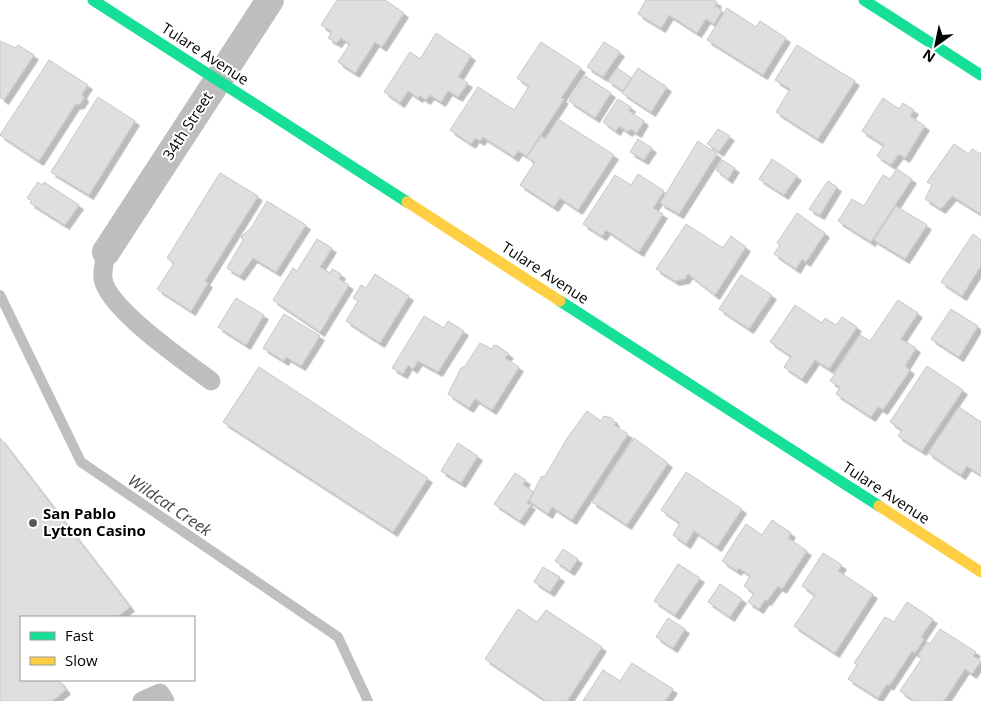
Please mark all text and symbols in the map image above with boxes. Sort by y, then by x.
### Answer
street label: Tulare Avenue [158,17,253,89]
north arrow [911,20,961,70]
text: N [919,45,939,67]
street label: 34th Street [158,88,217,163]
street label: Tulare Avenue [498,236,593,308]
street label: Tulare Avenue [839,456,934,528]
water label: Wildcat Creek [124,469,217,542]
place label: San Pablo Lytton Casino [43,503,146,540]
marker: San Pablo Lytton Casino [27,517,39,529]
legend [20,616,195,681]
text: Fast [65,625,94,645]
text: Slow [65,650,98,670]

